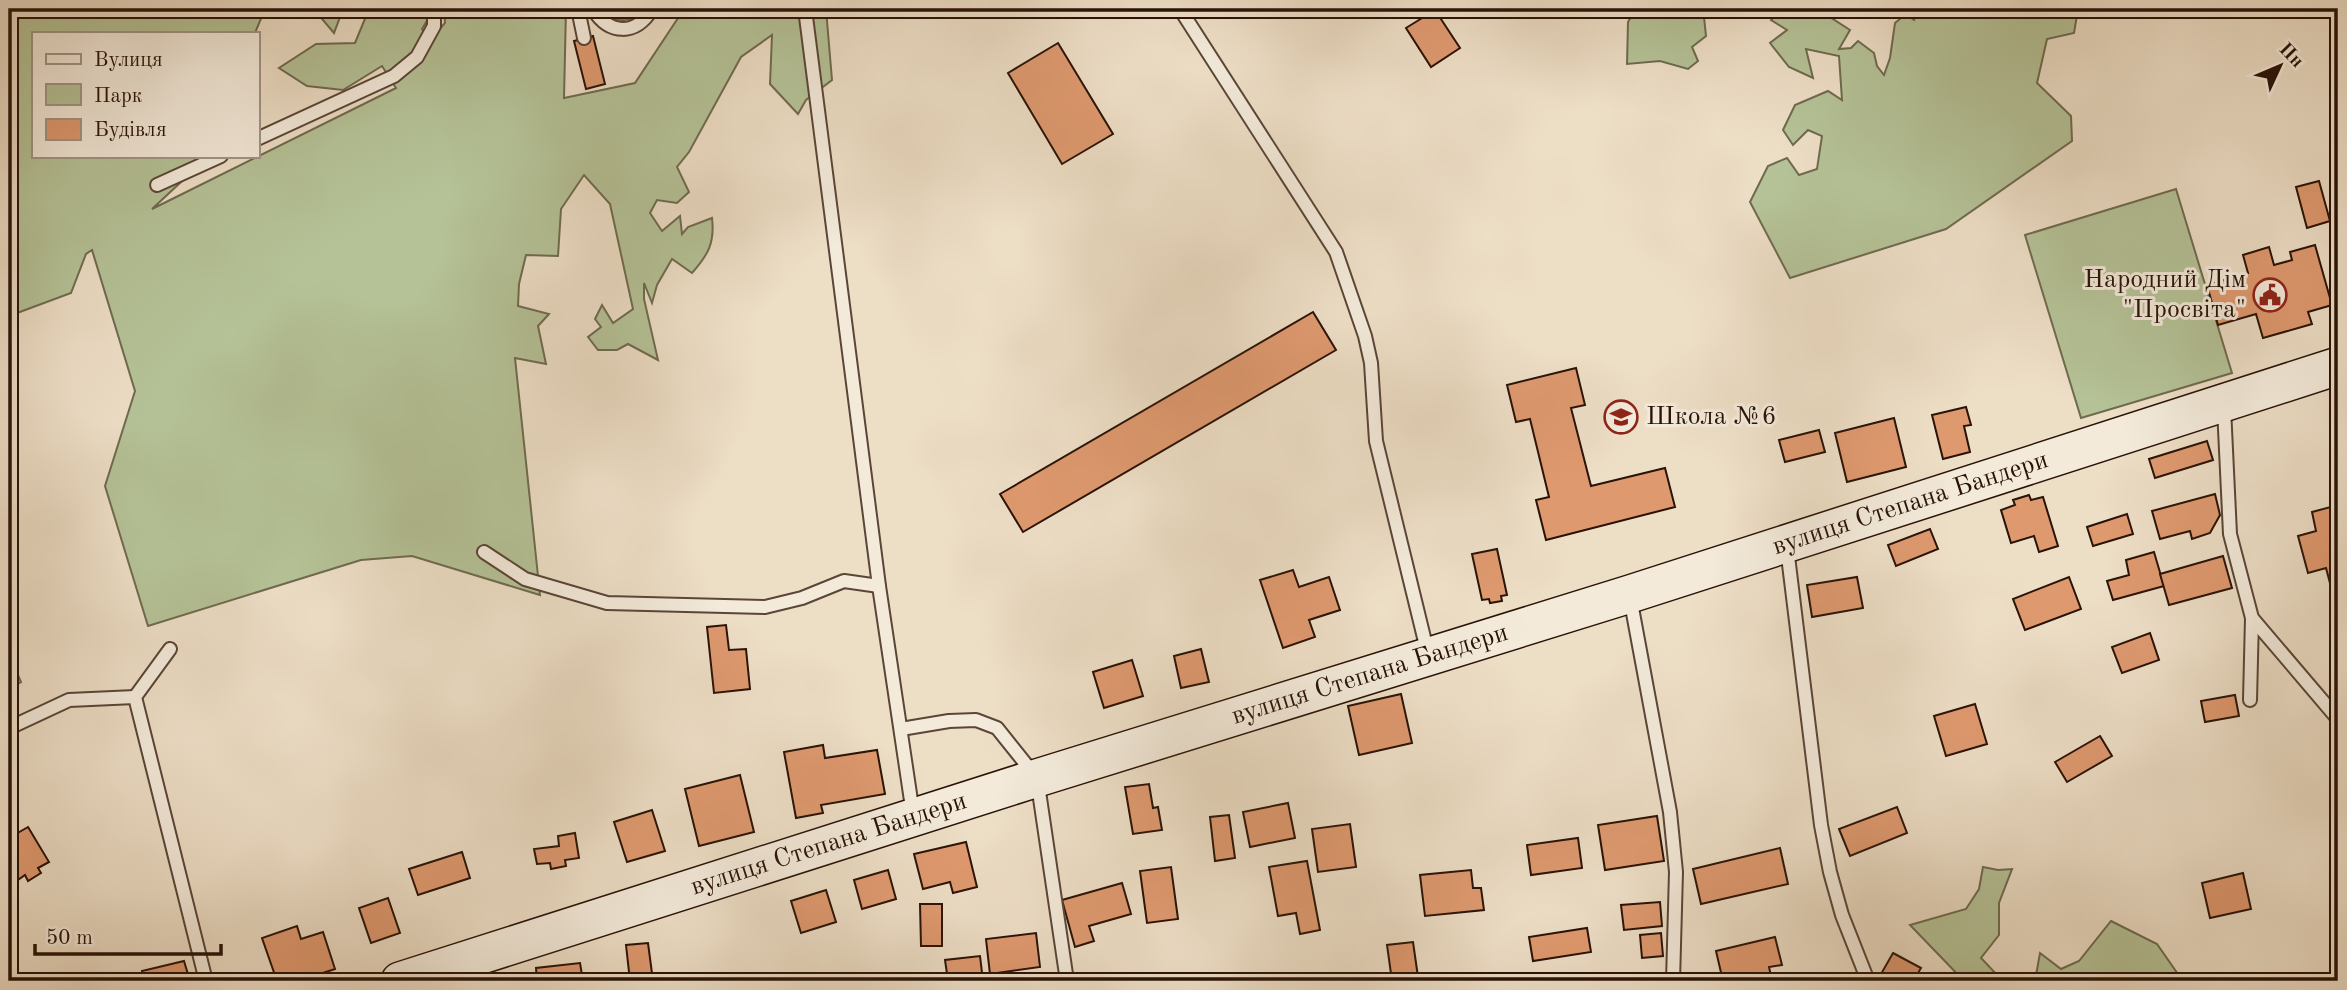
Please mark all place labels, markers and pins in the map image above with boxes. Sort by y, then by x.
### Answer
place label: Народний Дім "Просвіта" [2084,267,2246,323]
public building icon: Народний Дім "Просвіта" [2251,276,2289,314]
school or university icon: Школа №6 [1602,398,1640,436]
place label: Школа №6 [1646,404,1777,430]

